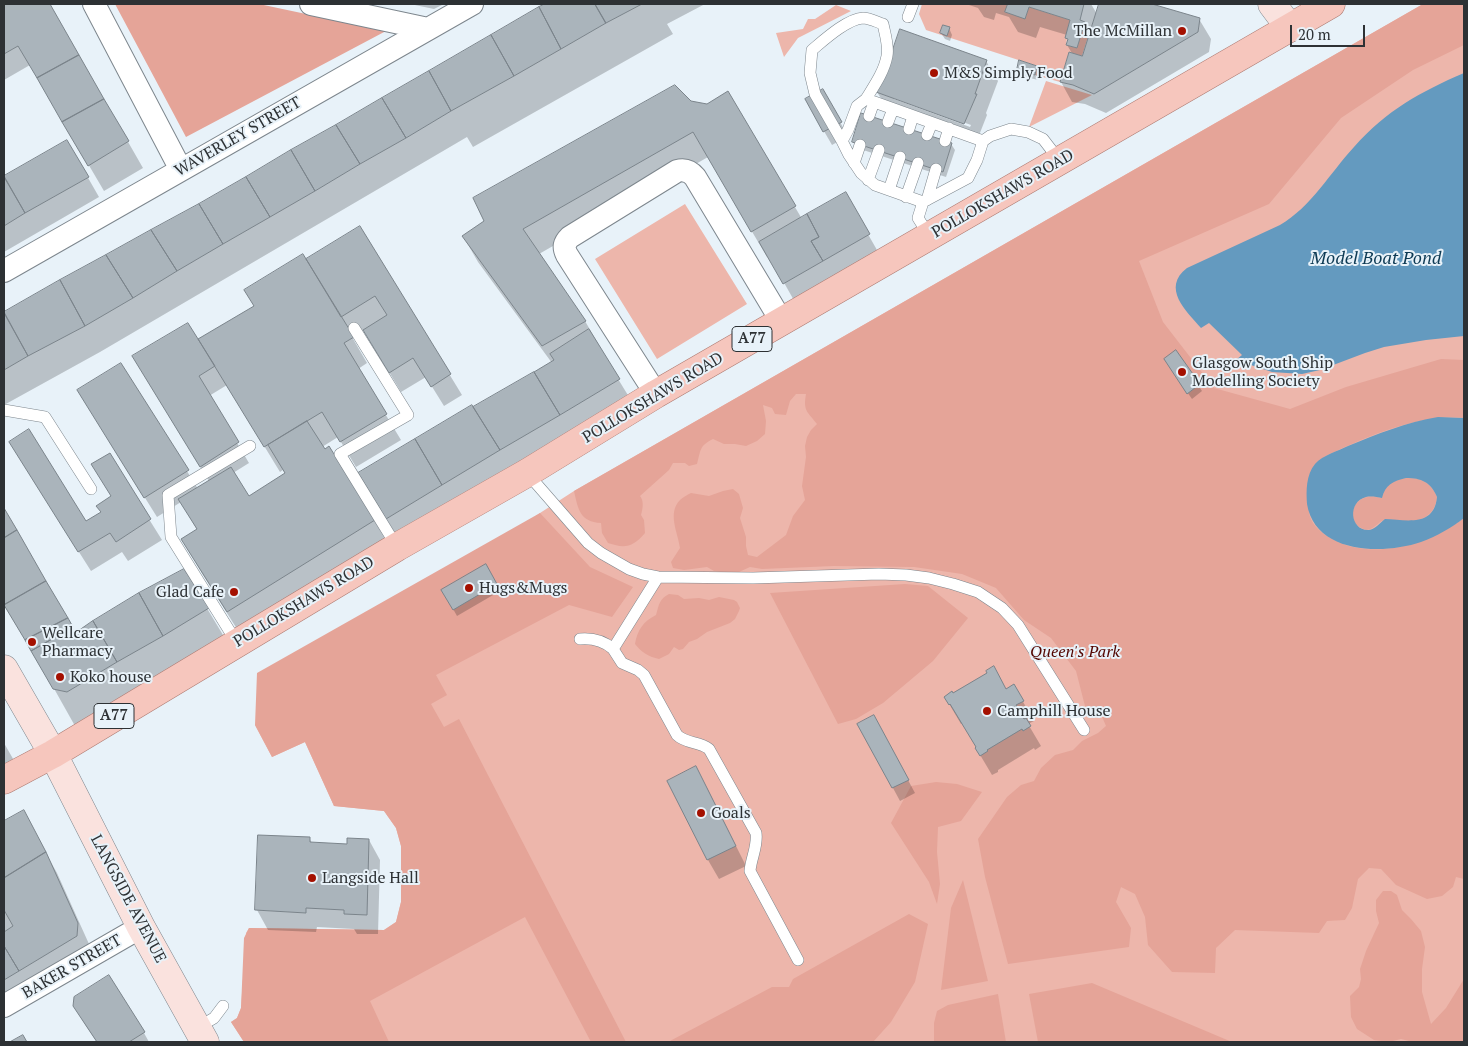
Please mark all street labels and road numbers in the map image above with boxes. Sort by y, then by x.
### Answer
street label: WAVERLEY STREET [171,93,305,181]
street label: POLLOKSHAWS ROAD [929,146,1077,242]
road number: A77 [732,326,772,352]
street label: POLLOKSHAWS ROAD [579,348,727,448]
street label: POLLOKSHAWS ROAD [230,552,378,652]
road number: A77 [94,704,134,728]
street label: LANGSIDE AVENUE [86,832,170,966]
street label: BAKER STREET [19,931,125,1003]

